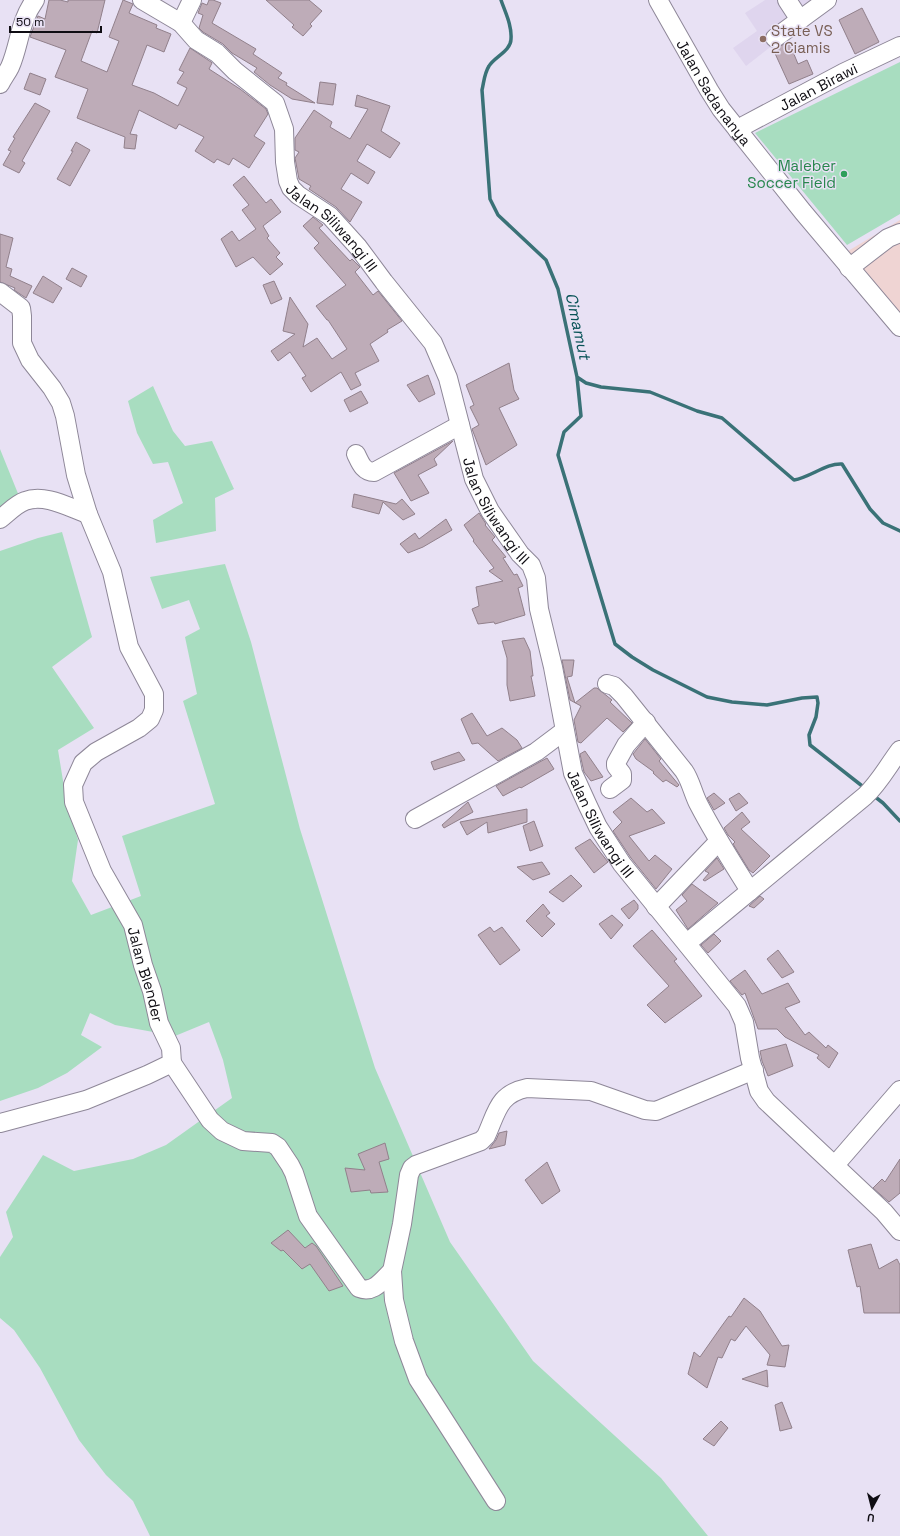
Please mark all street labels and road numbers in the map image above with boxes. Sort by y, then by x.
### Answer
street label: Jalan Sadananya [673,36,756,149]
street label: Jalan Birawi [776,58,860,115]
street label: Jalan Siliwangi III [282,179,382,275]
street label: Jalan Siliwangi III [459,455,534,568]
street label: Jalan Siliwangi III [563,767,639,881]
street label: Jalan Blender [124,924,168,1024]

